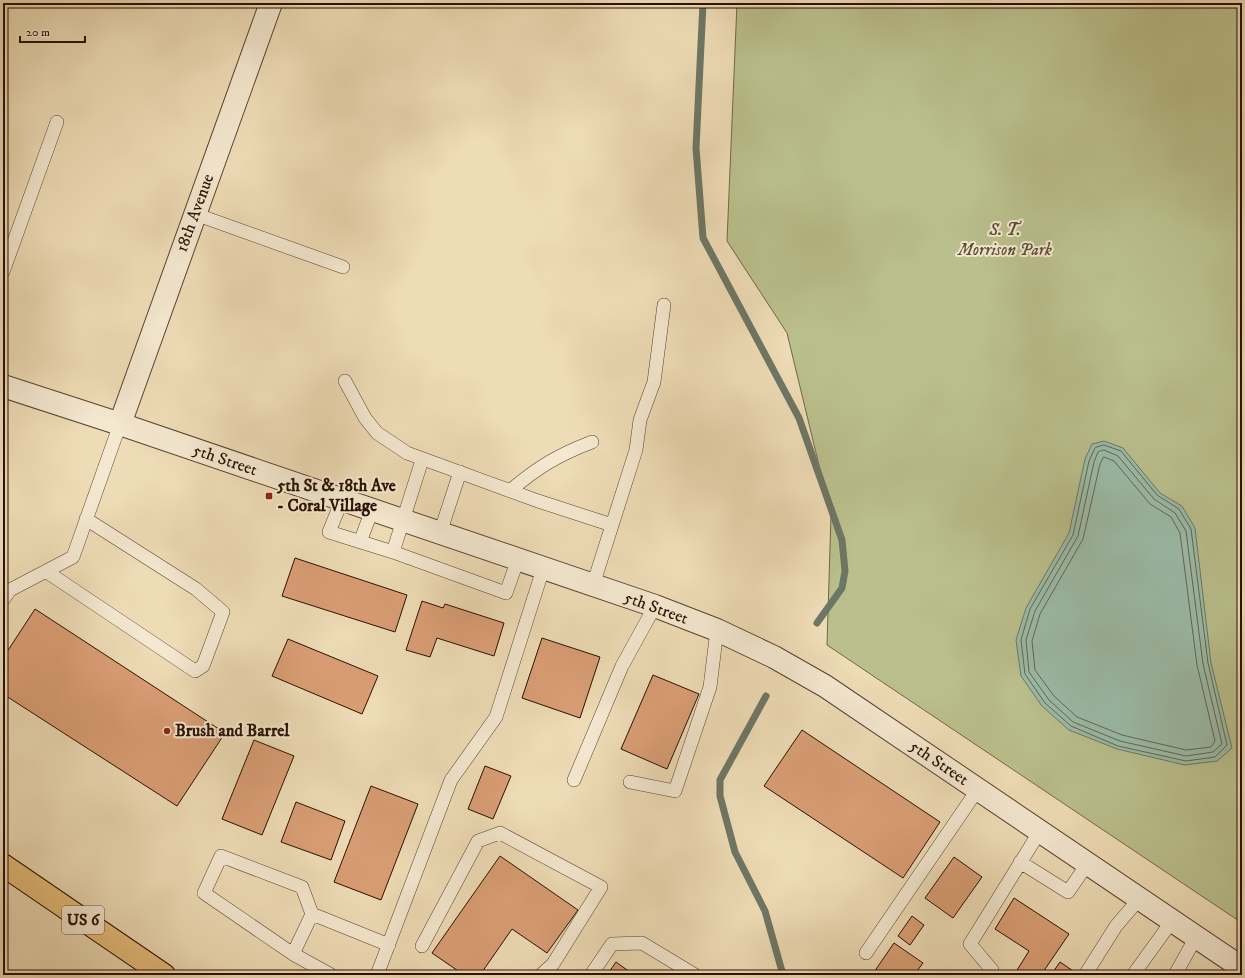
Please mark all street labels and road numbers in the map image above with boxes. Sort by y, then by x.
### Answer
street label: 18th Avenue [171,171,219,255]
street label: 5th Street [190,439,261,481]
street label: 5th Street [621,586,692,630]
street label: 5th Street [905,735,973,791]
road number: US 6 [62,906,104,934]

